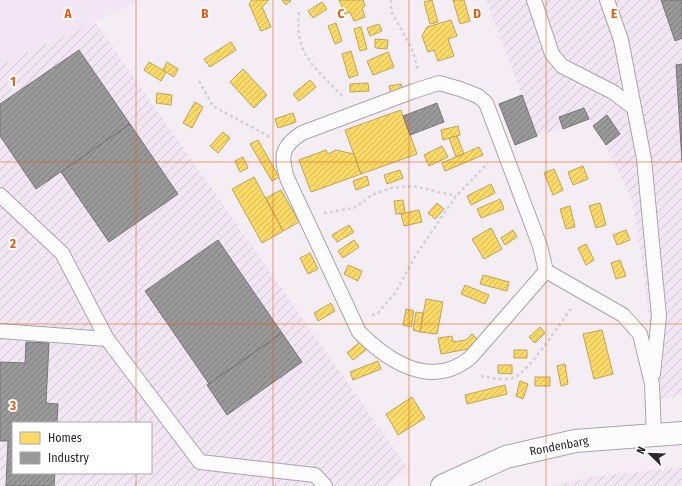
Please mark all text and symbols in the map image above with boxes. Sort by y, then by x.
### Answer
text: A [63,6,72,21]
text: B [201,6,209,21]
text: C [338,6,345,21]
text: D [473,6,481,21]
text: E [611,6,617,21]
text: 1 [10,74,16,89]
text: 2 [9,236,16,251]
text: 3 [9,398,16,413]
legend [12,422,152,474]
text: Homes [48,431,82,445]
street label: Rondenbarg [528,433,590,459]
north arrow [630,434,670,474]
text: N [634,445,649,456]
text: Industry [48,451,89,465]

